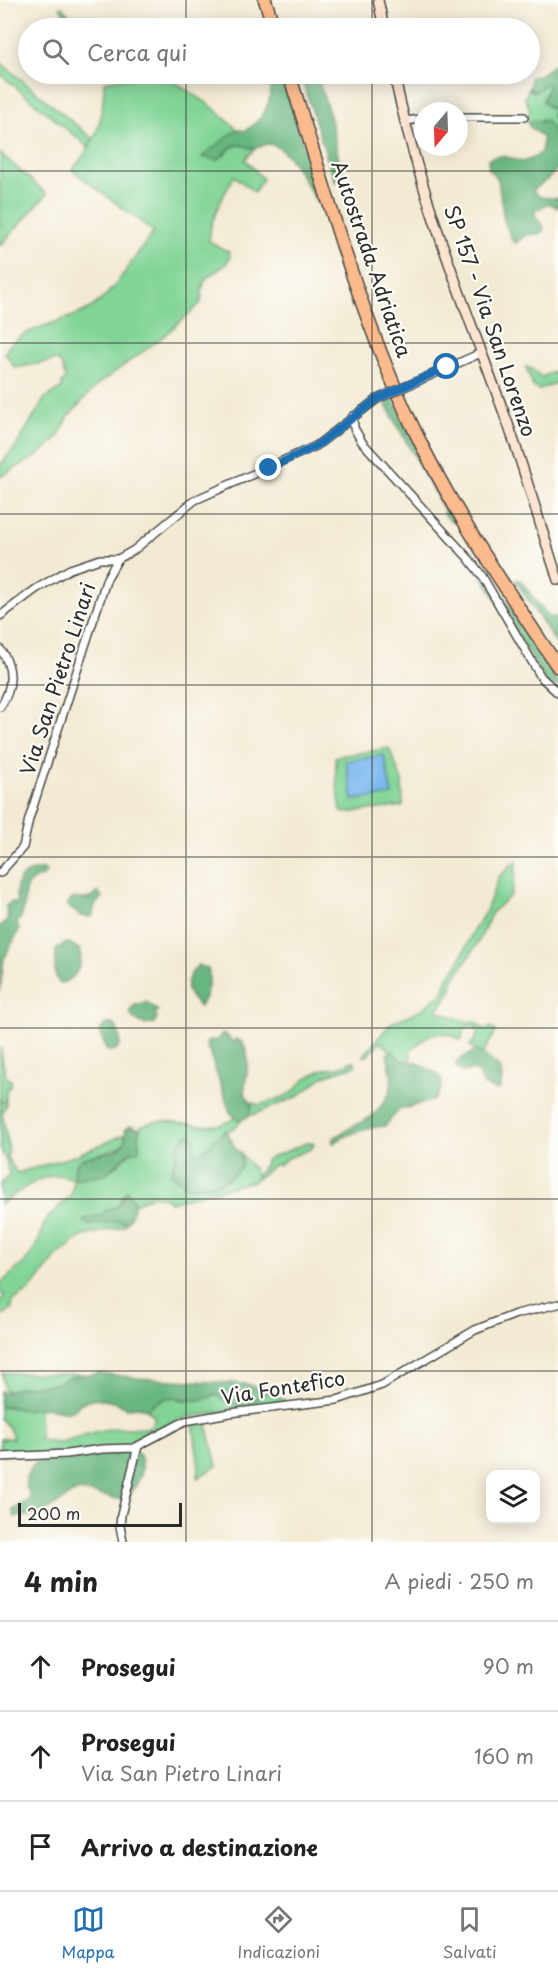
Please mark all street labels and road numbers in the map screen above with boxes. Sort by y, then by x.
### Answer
street label: Autostrada Adriatica [324,156,420,362]
street label: SP 157 - Via San Lorenzo [437,201,545,440]
street label: Via San Pietro Linari [12,578,102,779]
street label: Via Fontefico [219,1362,347,1412]

